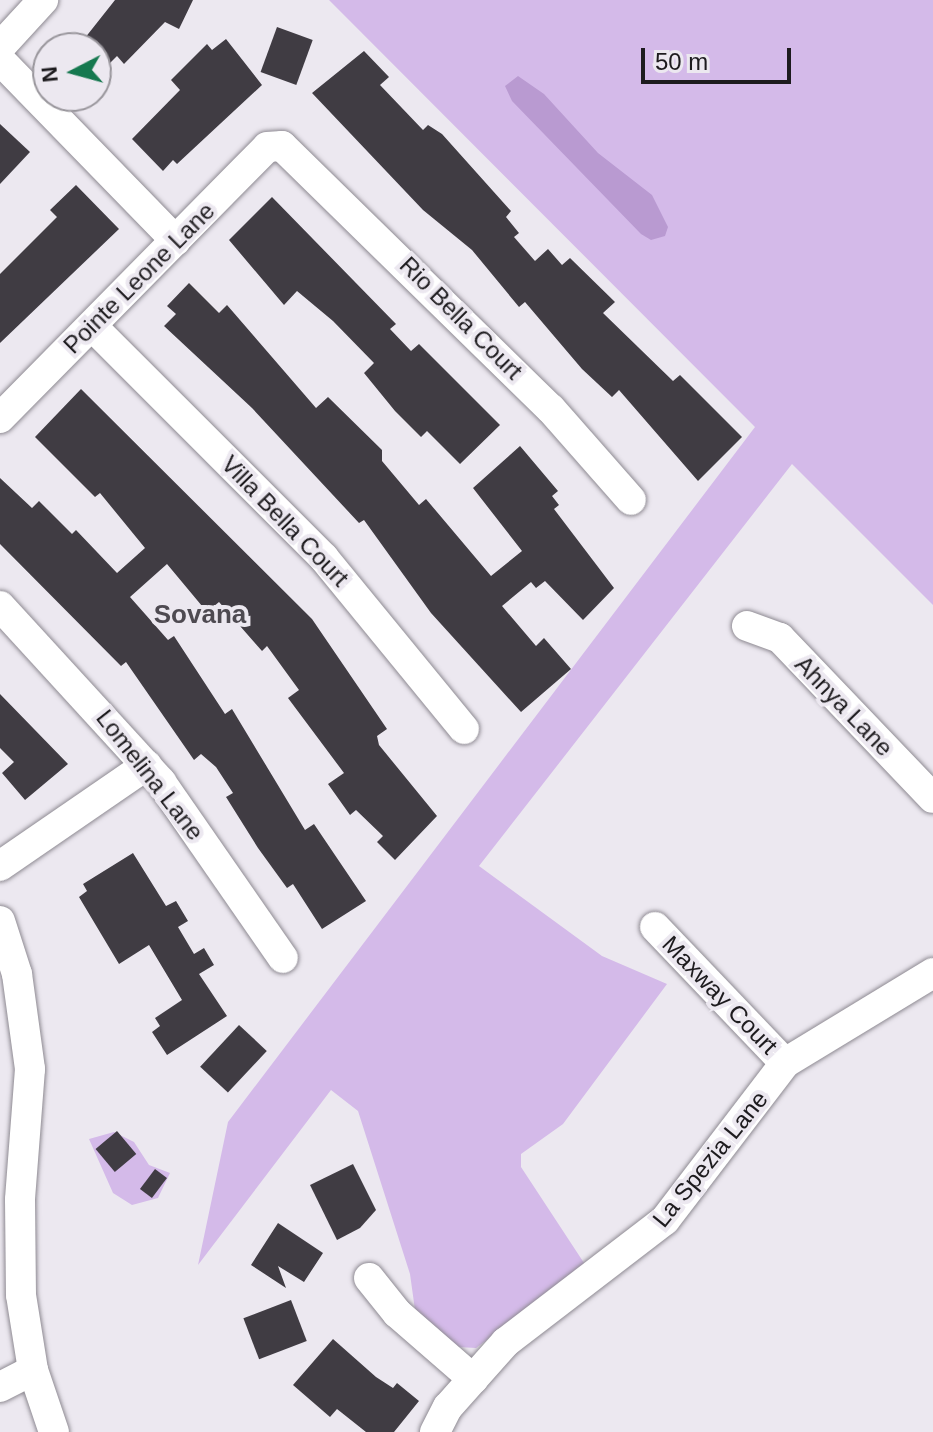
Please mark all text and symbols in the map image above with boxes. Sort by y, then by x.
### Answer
north arrow [32,32,112,112]
scale bar [645,32,795,82]
text: 50 m [655,48,708,75]
text: N [36,65,63,84]
street label: Pointe Leone Lane [58,197,220,359]
street label: Rio Bella Court [394,251,528,385]
street label: Villa Bella Court [215,450,355,592]
district label: Sovana [154,599,246,631]
street label: Ahnya Lane [789,650,899,762]
street label: Lomelina Lane [90,704,210,846]
street label: Maxway Court [656,930,784,1060]
street label: La Spezia Lane [646,1085,774,1233]

